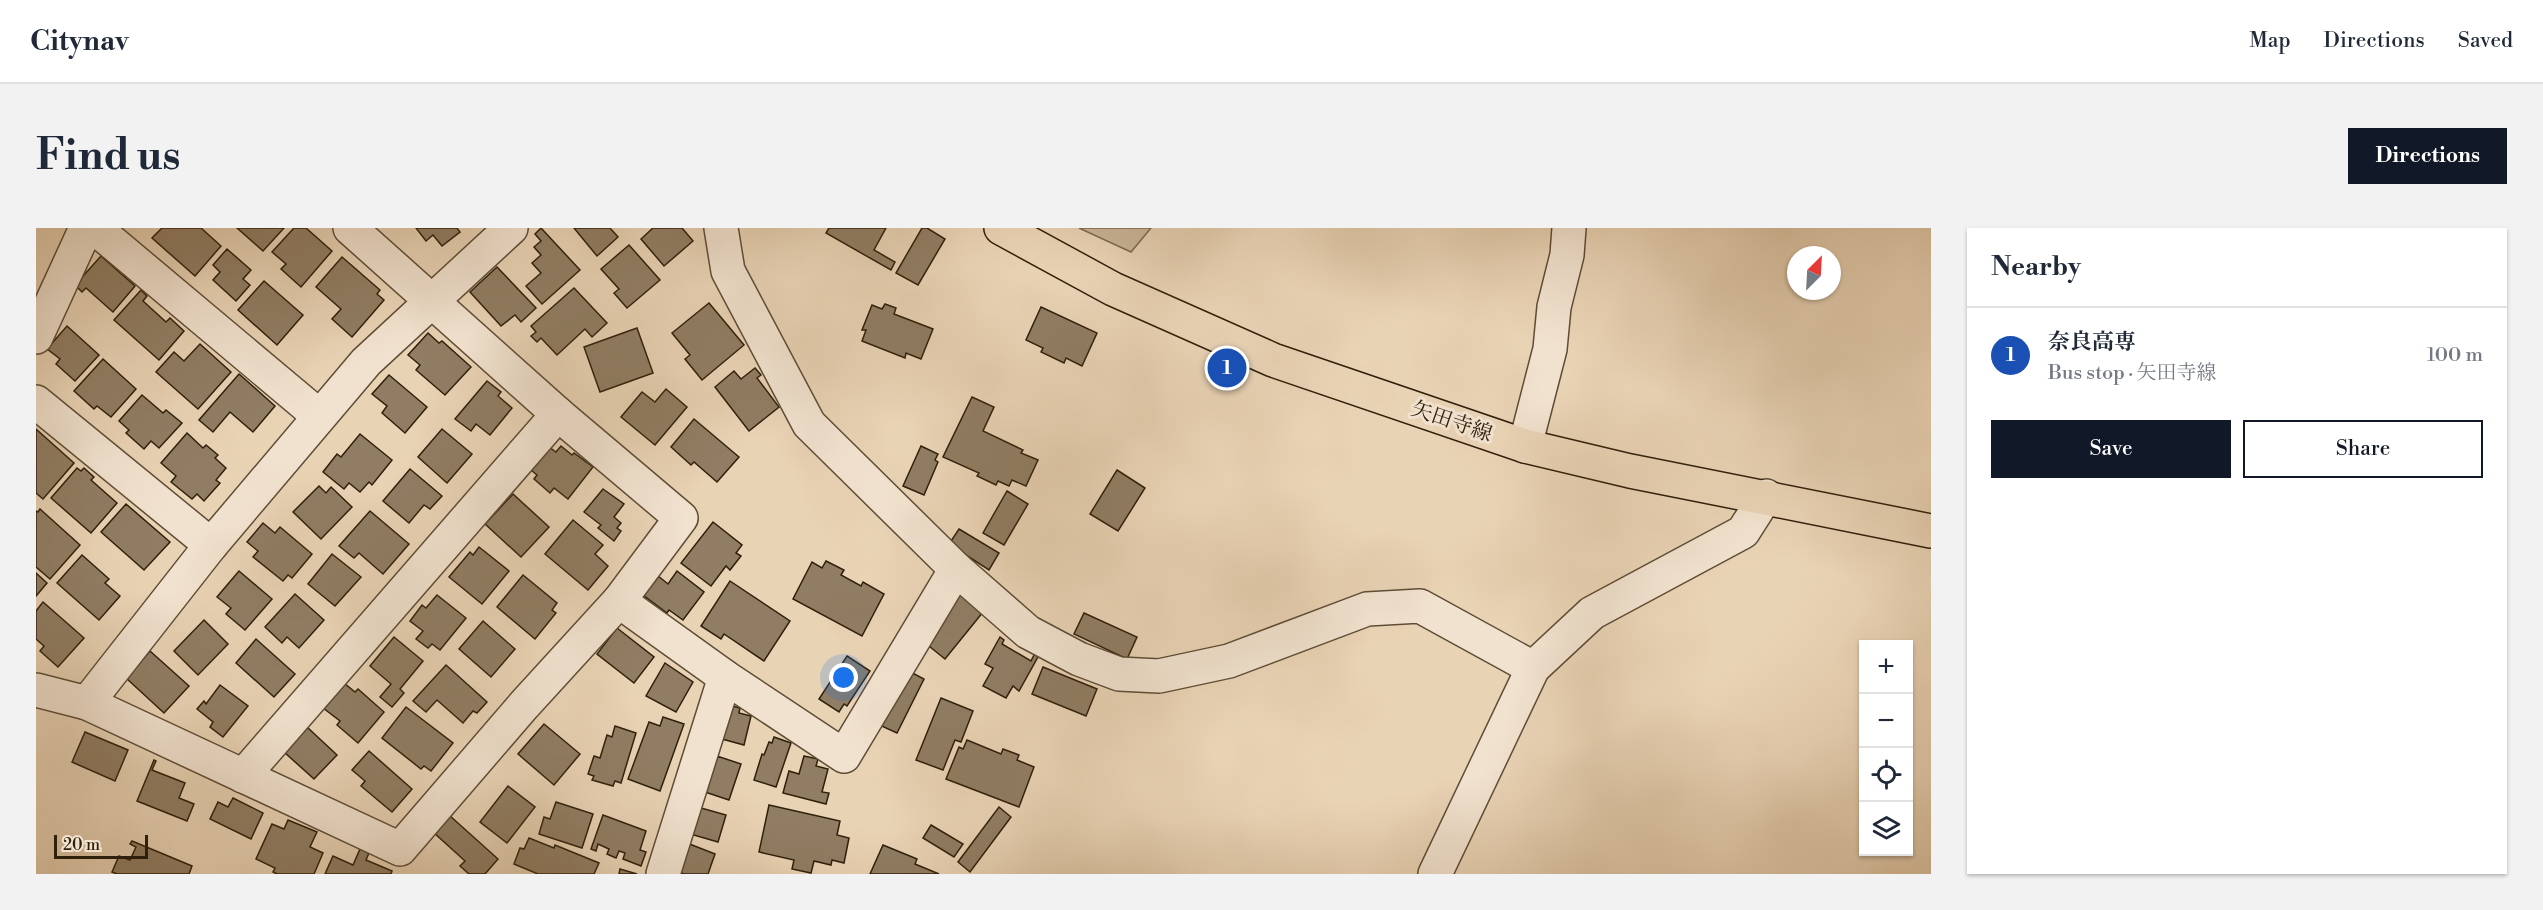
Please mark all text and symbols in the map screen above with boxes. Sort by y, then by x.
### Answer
text: Citynav [30,24,129,59]
text: Map [2249,28,2291,54]
text: Directions [2324,28,2425,54]
text: Saved [2458,28,2513,54]
button: Directions [2348,128,2507,184]
text: Find us [36,130,180,183]
north arrow [1787,246,1841,300]
text: Nearby [1991,251,2081,283]
text: 奈良高専 [2048,329,2136,356]
text: 1 [2006,343,2015,368]
text: 100 m [2427,343,2483,368]
pin: 1 [1208,346,1246,390]
text: Bus stop · 矢田寺線 [2048,361,2216,386]
street label: 矢田寺線 [1408,396,1496,448]
button: Save [1991,420,2231,478]
button: Share [2243,420,2483,478]
map controls [1859,640,1913,856]
button: + [1859,640,1913,694]
your location [829,663,858,692]
button: − [1859,694,1913,748]
button: locate [1859,748,1913,802]
button: layers [1859,802,1913,856]
scale bar [54,832,148,860]
text: 20 m [63,835,100,855]

